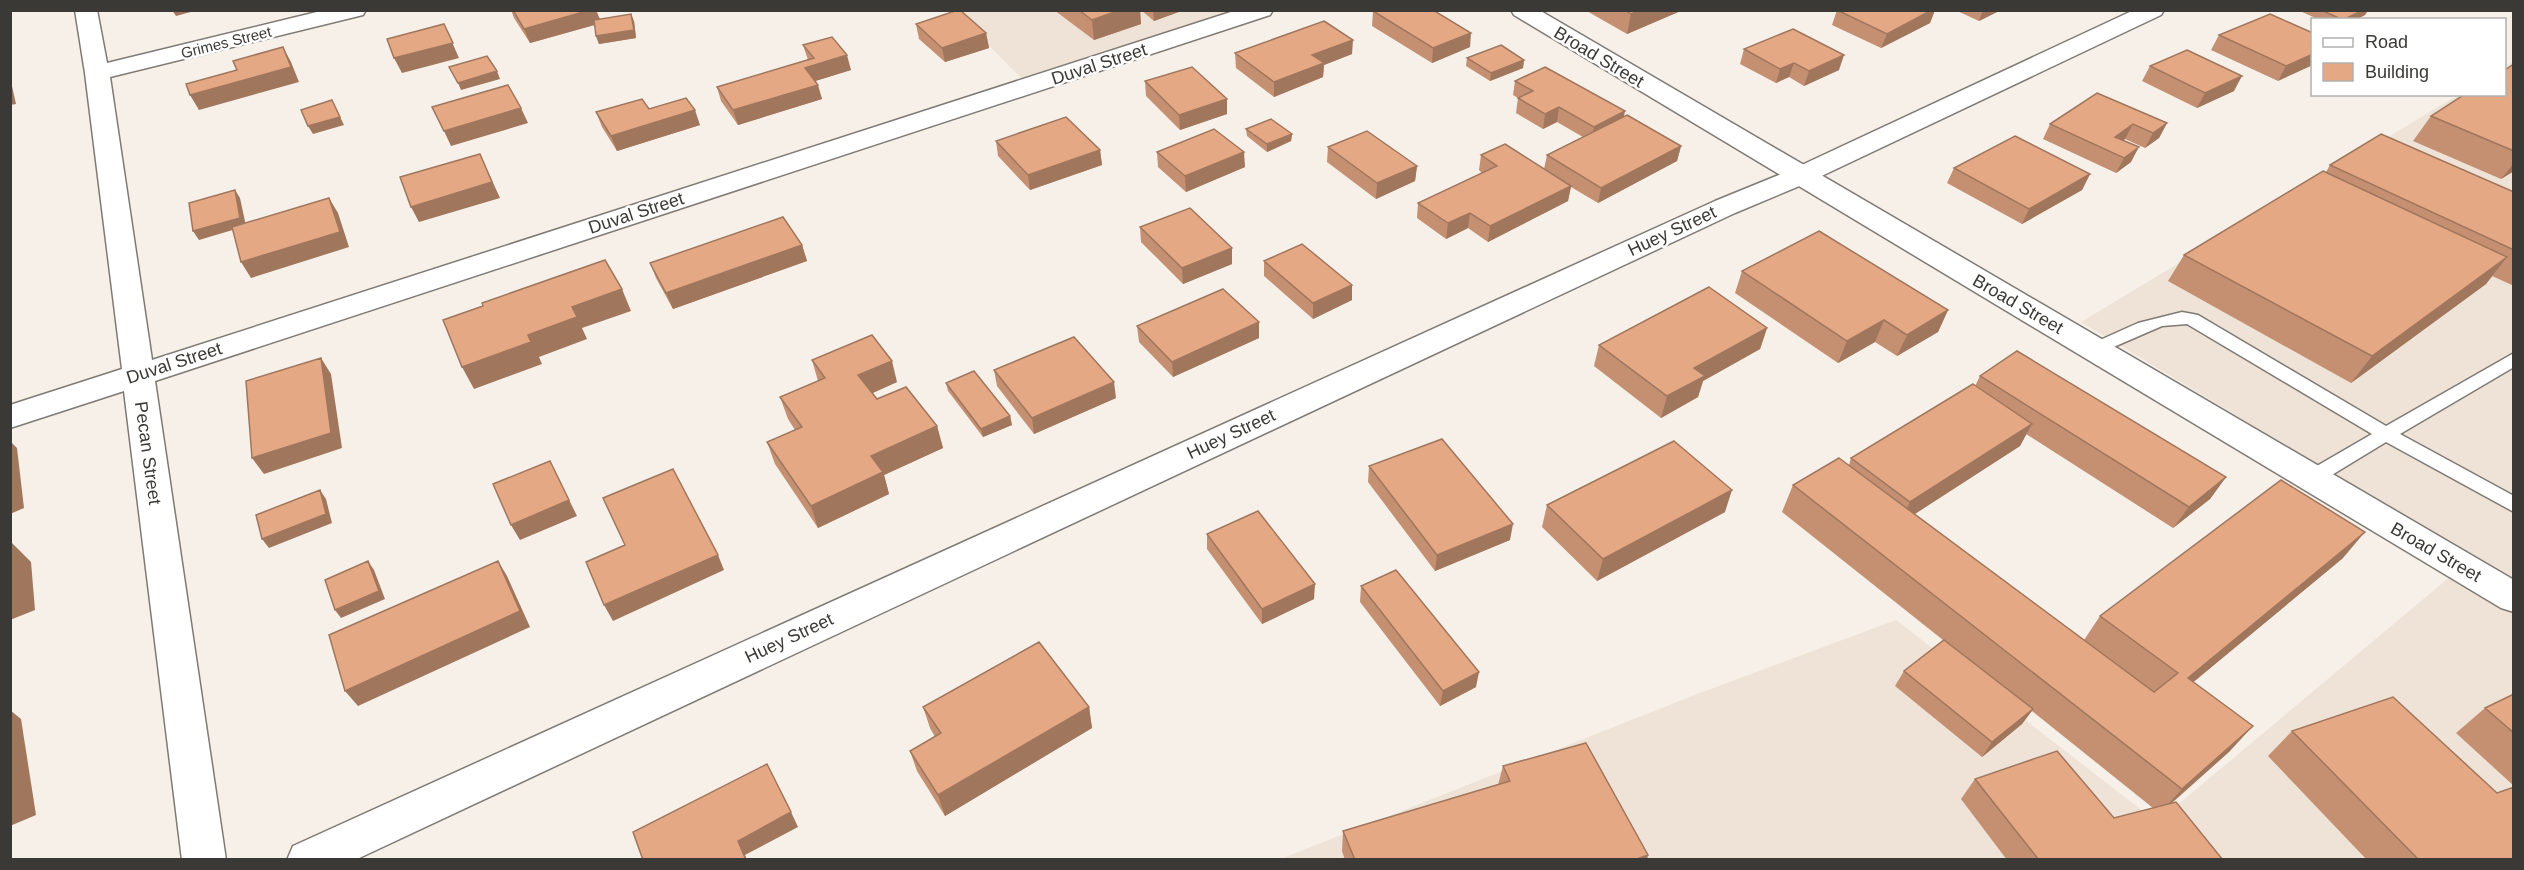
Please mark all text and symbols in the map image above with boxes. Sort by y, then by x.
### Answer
legend [2311,18,2506,96]
street label: Grimes Street [179,22,274,61]
street label: Broad Street [1551,22,1647,92]
text: Road [2365,32,2408,52]
street label: Duval Street [1049,39,1149,89]
text: Building [2365,62,2429,82]
street label: Duval Street [586,188,686,238]
street label: Huey Street [1625,202,1719,260]
street label: Broad Street [1969,270,2067,338]
street label: Duval Street [124,338,224,388]
street label: Pecan Street [131,400,165,506]
street label: Huey Street [1184,405,1278,463]
street label: Broad Street [2387,518,2485,586]
street label: Huey Street [742,609,836,667]

